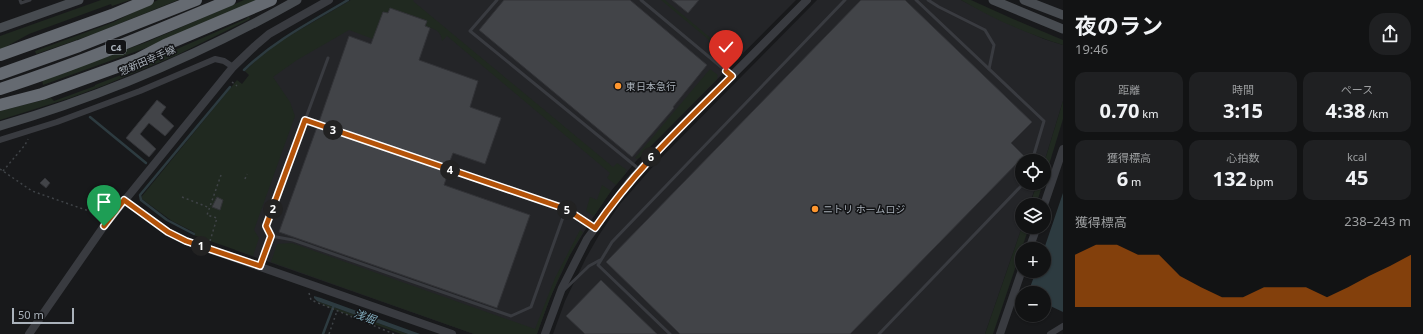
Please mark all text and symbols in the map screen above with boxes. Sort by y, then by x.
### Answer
text: 夜のラン [1075,10,1163,40]
button: share [1369,13,1411,55]
pin [709,30,743,71]
icon: check [715,36,737,58]
road number: C4 [106,40,126,54]
text: 19:46 [1075,40,1108,58]
street label: 惣新田幸手線 [117,42,177,78]
place label: 東日本急行 [626,79,676,93]
marker: 東日本急行 [613,81,623,91]
text: 距離 [1118,82,1140,97]
text: 時間 [1232,82,1254,97]
text: ペース [1341,82,1373,97]
text: 0.70 [1100,97,1139,124]
text: 3:15 [1223,97,1263,124]
text: 4:38 [1325,97,1365,124]
text: km [1139,106,1158,121]
text: /km [1365,106,1389,121]
pin: 3 [323,120,343,140]
text: 3 [330,122,336,137]
pin: 6 [641,147,661,167]
text: 6 [648,149,654,164]
text: kcal [1347,149,1367,164]
text: 獲得標高 [1107,150,1151,165]
text: 心拍数 [1227,150,1260,165]
map controls [1015,154,1051,322]
button: locate [1015,154,1051,190]
pin: 4 [440,160,460,180]
text: 4 [447,162,453,177]
text: 45 [1346,164,1368,191]
text: 6 [1117,165,1128,192]
text: 132 [1212,165,1247,192]
text: m [1128,174,1141,189]
text: bpm [1247,174,1274,189]
pin [87,185,121,226]
icon: arrive [93,191,115,213]
button: layers [1015,198,1051,234]
pin: 2 [263,199,283,219]
pin: 5 [557,200,577,220]
text: 2 [270,201,276,216]
text: 5 [564,202,570,217]
place label: ニトリ ホームロジ [823,202,905,216]
marker: ニトリ ホームロジ [810,204,820,214]
text: 238–243 m [1344,212,1411,230]
text: 獲得標高 [1075,213,1127,231]
pin: 1 [191,236,211,256]
text: 1 [198,238,204,253]
button: + [1015,242,1051,278]
button: − [1015,286,1051,322]
water label: 浅堀 [352,305,380,327]
scale bar [12,306,74,325]
text: 50 m [18,307,44,322]

